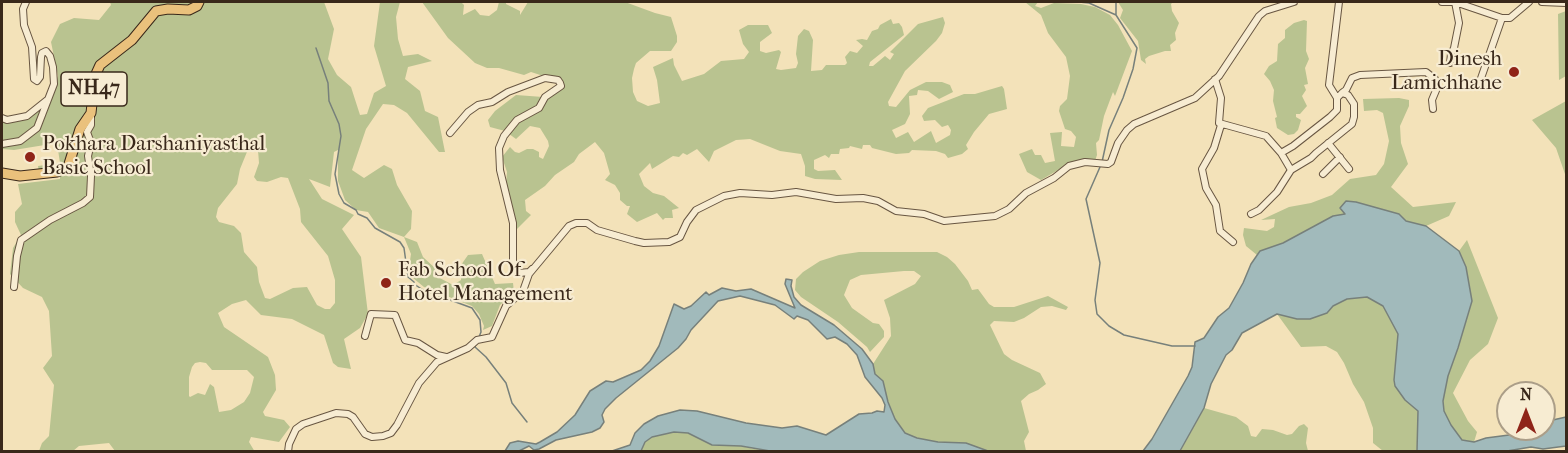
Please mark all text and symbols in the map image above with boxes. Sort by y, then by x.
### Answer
place label: Dinesh Lamichhane [1391,47,1502,97]
marker: Dinesh Lamichhane [1507,65,1521,79]
road number: NH47 [61,72,127,106]
place label: Pokhara Darshaniyasthal Basic School [42,132,265,182]
marker: Pokhara Darshaniyasthal Basic School [23,150,37,164]
place label: Fab School Of Hotel Management [398,258,573,308]
marker: Fab School Of Hotel Management [379,276,393,290]
north arrow [1496,381,1556,441]
text: N [1520,385,1532,404]

